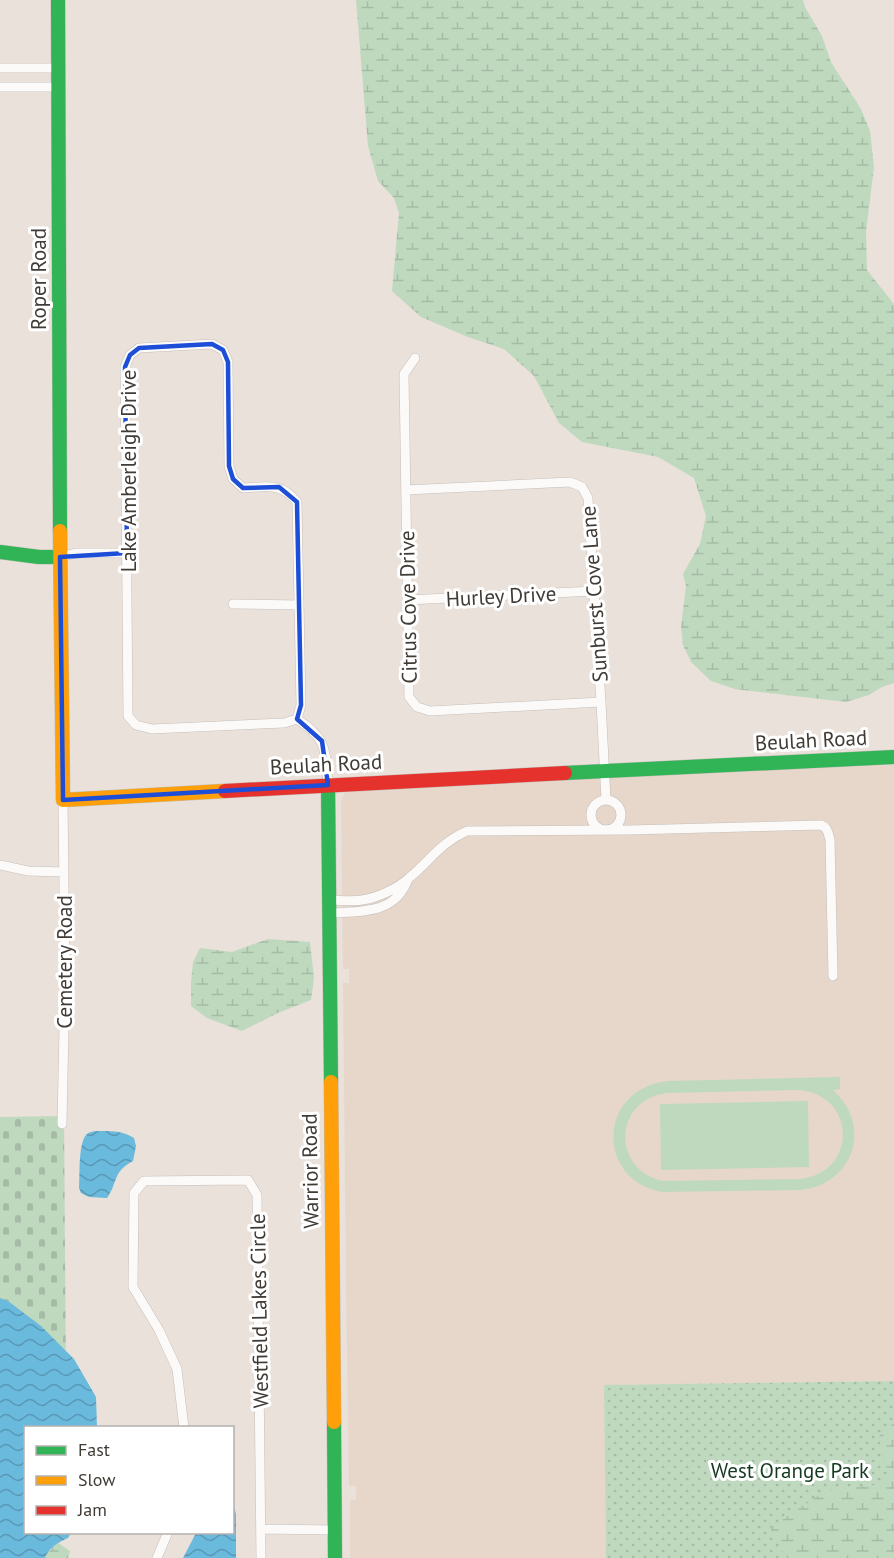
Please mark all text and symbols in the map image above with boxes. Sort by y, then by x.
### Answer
street label: Roper Road [25,228,52,330]
street label: Lake Amberleigh Drive [115,370,142,572]
street label: Sunburst Cove Lane [574,505,614,683]
street label: Citrus Cove Drive [393,530,423,684]
street label: Hurley Drive [445,580,557,612]
street label: Beulah Road [754,724,868,756]
street label: Beulah Road [269,748,383,780]
street label: Cemetery Road [51,895,78,1029]
street label: Warrior Road [295,1113,325,1229]
street label: Westfield Lakes Circle [244,1213,274,1409]
legend [24,1426,234,1534]
text: Fast [78,1438,110,1461]
park label: West Orange Park [711,1457,869,1484]
text: Slow [78,1468,116,1491]
text: Jam [77,1498,107,1521]

